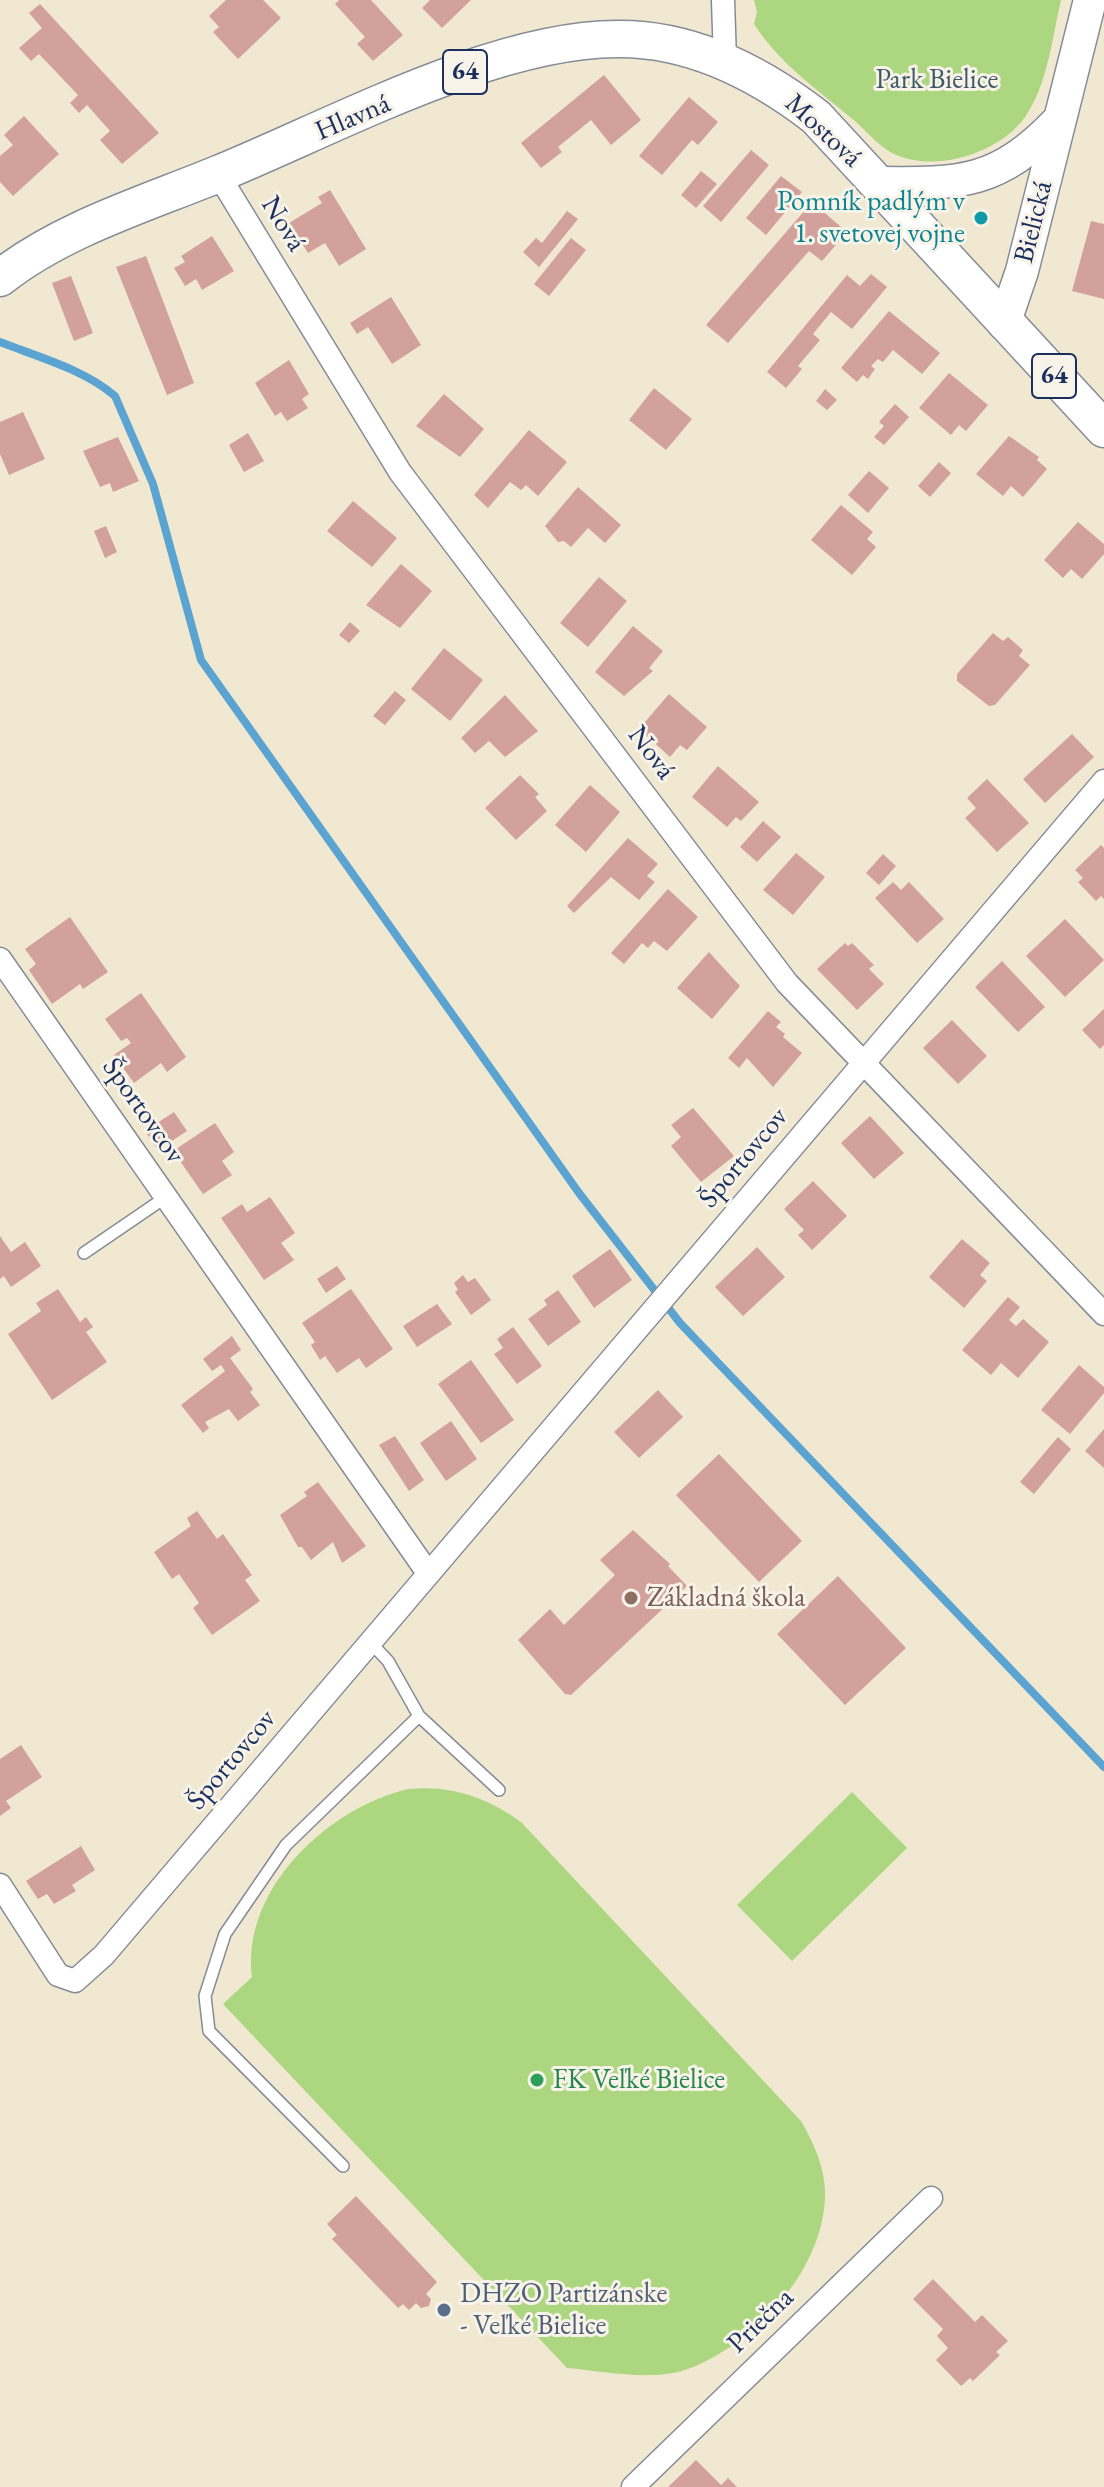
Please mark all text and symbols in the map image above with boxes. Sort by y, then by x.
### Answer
road number: 64 [443,50,487,94]
park label: Park Bielice [876,63,998,97]
street label: Hlavná [310,87,396,149]
street label: Mostová [778,87,868,175]
street label: Bielická [1008,177,1060,267]
place label: Pomník padlým v 1. svetovej vojne [777,185,965,251]
street label: Nová [253,190,313,258]
marker: Pomník padlým v 1. svetovej vojne [972,209,990,227]
road number: 64 [1032,354,1076,398]
street label: Nová [620,719,682,787]
street label: Športovcov [95,1052,191,1170]
street label: Športovcov [692,1101,796,1215]
place label: Základná škola [647,1581,805,1615]
marker: Základná škola [622,1589,640,1607]
street label: Športovcov [180,1703,284,1817]
place label: FK Veľké Bielice [553,2063,725,2097]
marker: FK Veľké Bielice [528,2071,546,2089]
place label: DHZO Partizánske - Veľké Bielice [460,2277,667,2343]
street label: Priečna [721,2281,801,2361]
marker: DHZO Partizánske - Veľké Bielice [435,2301,453,2319]

